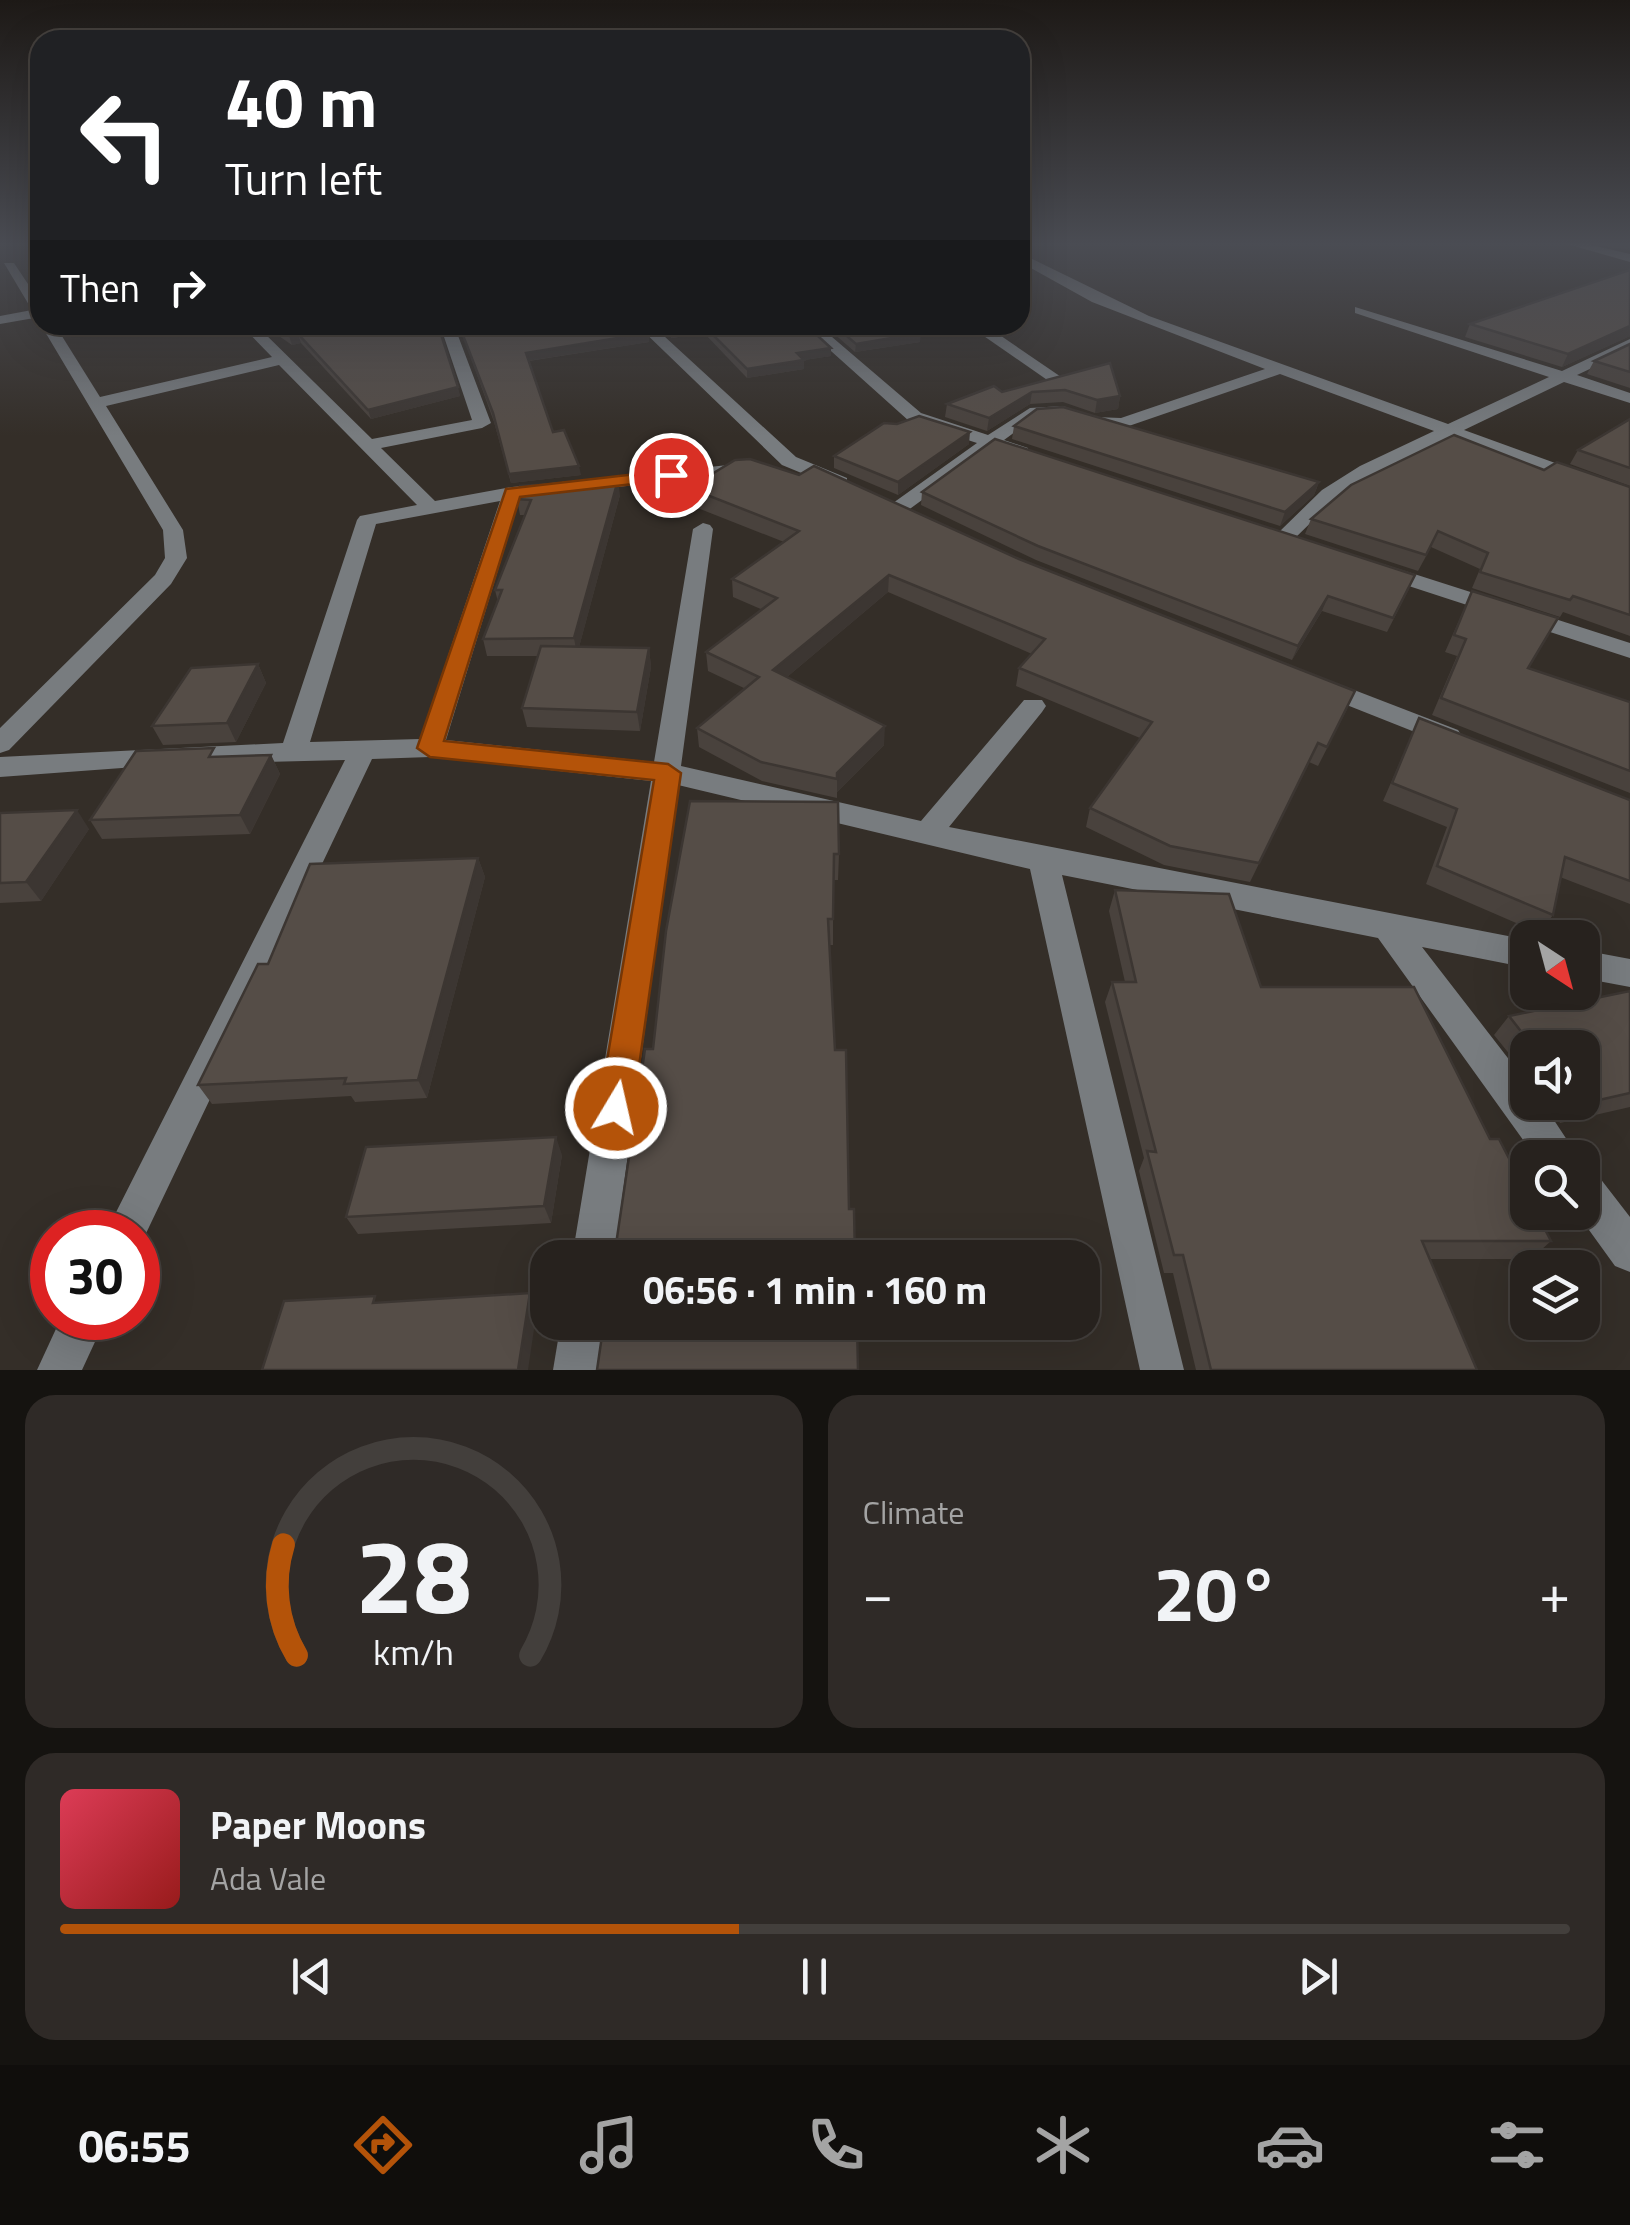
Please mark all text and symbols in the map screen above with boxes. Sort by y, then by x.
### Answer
text: 40 m [225,48,378,154]
icon: left [60,70,190,200]
text: Turn left [225,144,382,212]
text: Then [60,259,140,317]
icon: right [160,260,215,315]
pin [629,433,714,518]
icon: arrive [644,448,699,503]
north arrow [1510,920,1600,1010]
map controls [1510,920,1600,1340]
button: sound [1510,1030,1600,1120]
position arrow [564,1056,668,1160]
button: search [1510,1140,1600,1230]
speed limit sign: 30 [30,1210,160,1340]
button: layers [1510,1250,1600,1340]
text: 06:56 · 1 min · 160 m [643,1261,987,1319]
text: Climate [863,1488,964,1536]
text: 28 [356,1495,472,1653]
text: 20° [1153,1536,1279,1650]
text: − [863,1551,893,1634]
text: + [1539,1551,1570,1634]
text: km/h [373,1624,454,1679]
text: Paper Moons [210,1796,426,1854]
text: Ada Vale [210,1854,326,1902]
icon: previous [284,1949,339,2004]
icon: pause [787,1949,842,2004]
icon: next [1291,1949,1346,2004]
icon: directions [348,2110,418,2180]
icon: music [574,2110,644,2180]
icon: phone [801,2110,871,2180]
icon: climate [1028,2110,1098,2180]
icon: car [1255,2110,1325,2180]
icon: filters [1482,2110,1552,2180]
text: 06:55 [78,2111,191,2179]

